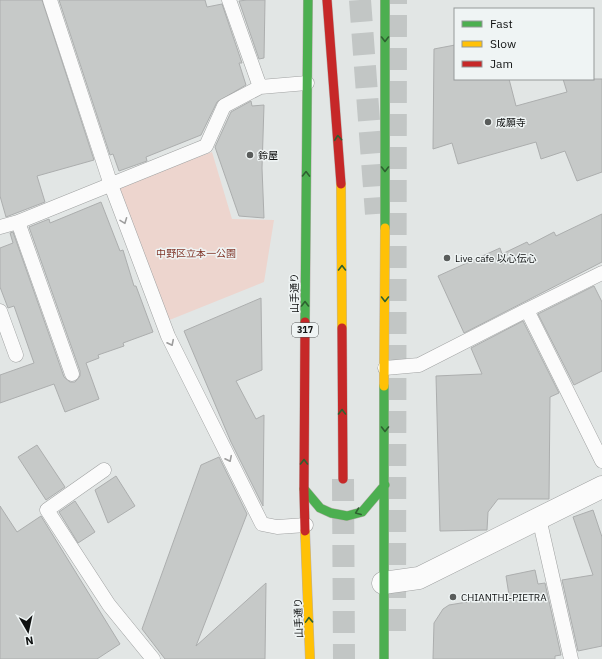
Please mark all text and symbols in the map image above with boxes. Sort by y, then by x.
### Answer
legend [454,8,594,80]
text: Fast [490,16,513,31]
one-way arrow [381,36,389,42]
text: Slow [490,36,516,51]
text: Jam [490,56,513,71]
place label: 成願寺 [496,116,526,129]
marker: 成願寺 [483,117,493,127]
one-way arrow [334,135,343,141]
place label: 鈴屋 [258,149,278,162]
marker: 鈴屋 [245,150,255,160]
one-way arrow [381,166,389,172]
one-way arrow [302,171,311,177]
one-way arrow [120,218,128,225]
park label: 中野区立本一公園 [156,247,236,260]
place label: Live cafe 以心伝心 [455,252,537,265]
marker: Live cafe 以心伝心 [442,253,452,263]
one-way arrow [338,265,346,271]
street label: 山手通り [288,273,301,313]
one-way arrow [381,296,389,302]
one-way arrow [301,301,309,307]
road number: 317 [292,323,318,337]
one-way arrow [166,338,174,346]
one-way arrow [338,409,347,415]
one-way arrow [381,426,389,432]
one-way arrow [224,455,231,463]
one-way arrow [300,459,308,465]
one-way arrow [354,508,361,516]
place label: CHIANTHI-PIETRA [461,591,547,604]
marker: CHIANTHI-PIETRA [448,592,458,602]
street label: 山手通り [291,598,306,638]
north arrow [8,611,48,651]
one-way arrow [305,617,313,623]
text: N [25,633,35,648]

